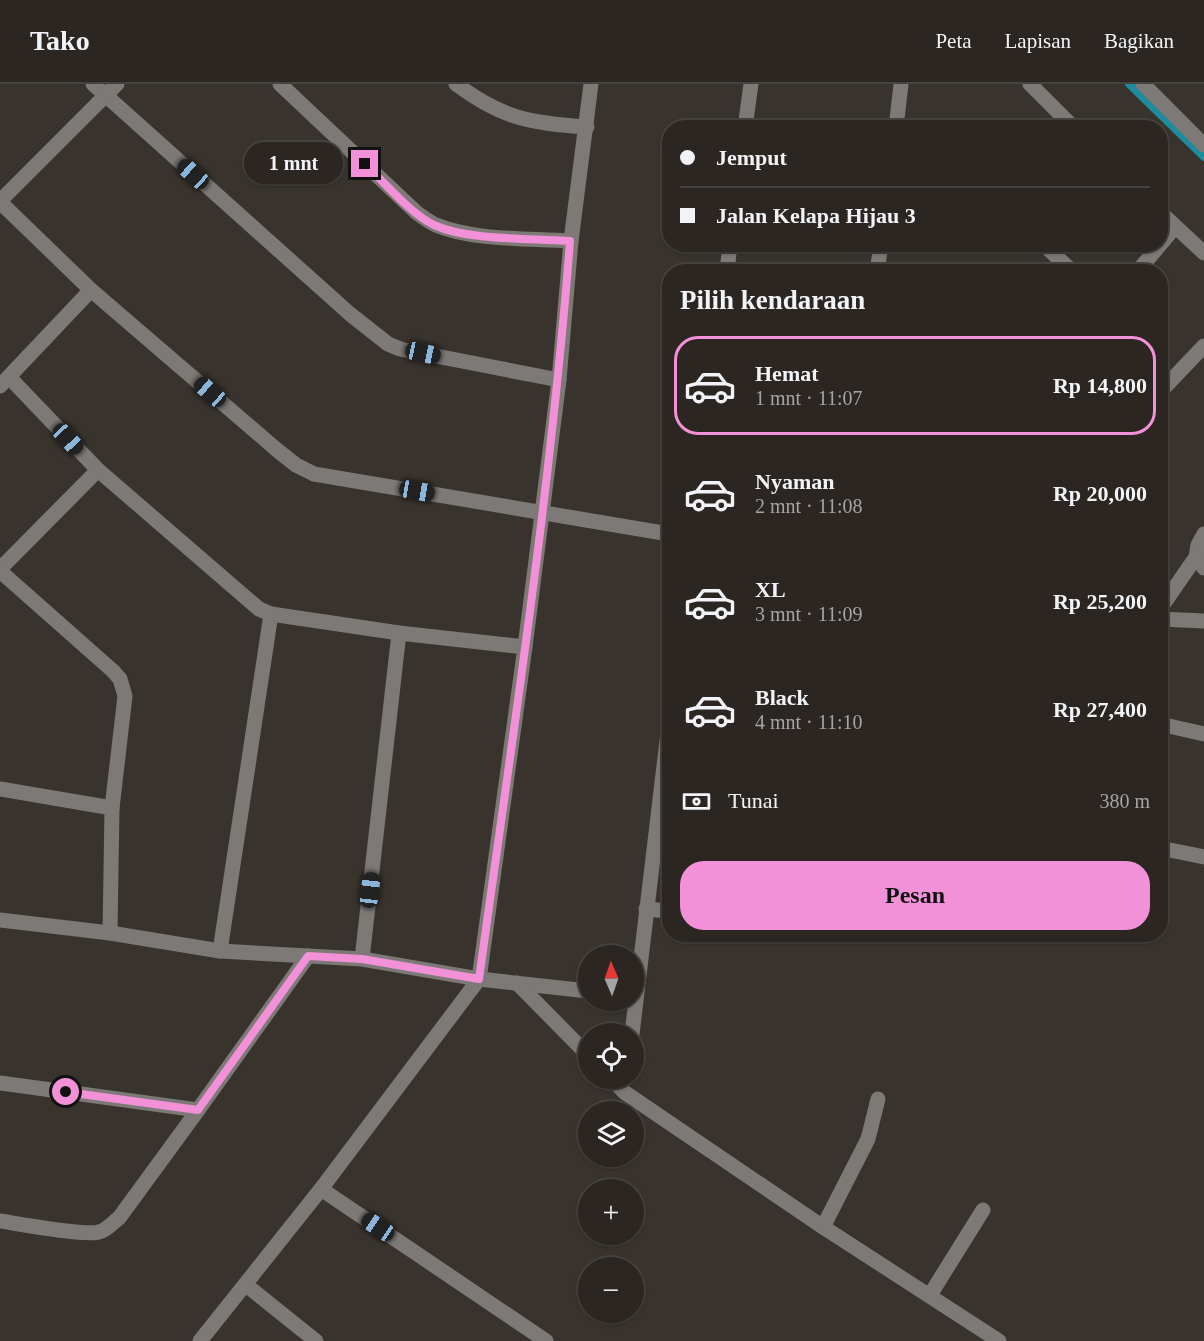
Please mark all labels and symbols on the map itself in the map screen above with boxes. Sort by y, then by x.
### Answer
callout: 1 mnt [245,143,344,185]
route end [351,150,378,177]
car [174,155,212,193]
car [404,340,442,366]
car [191,373,229,411]
car [49,420,87,458]
car [398,479,436,503]
car [359,871,381,909]
north arrow [578,945,644,1011]
route start [52,1078,79,1105]
car [358,1209,398,1245]

